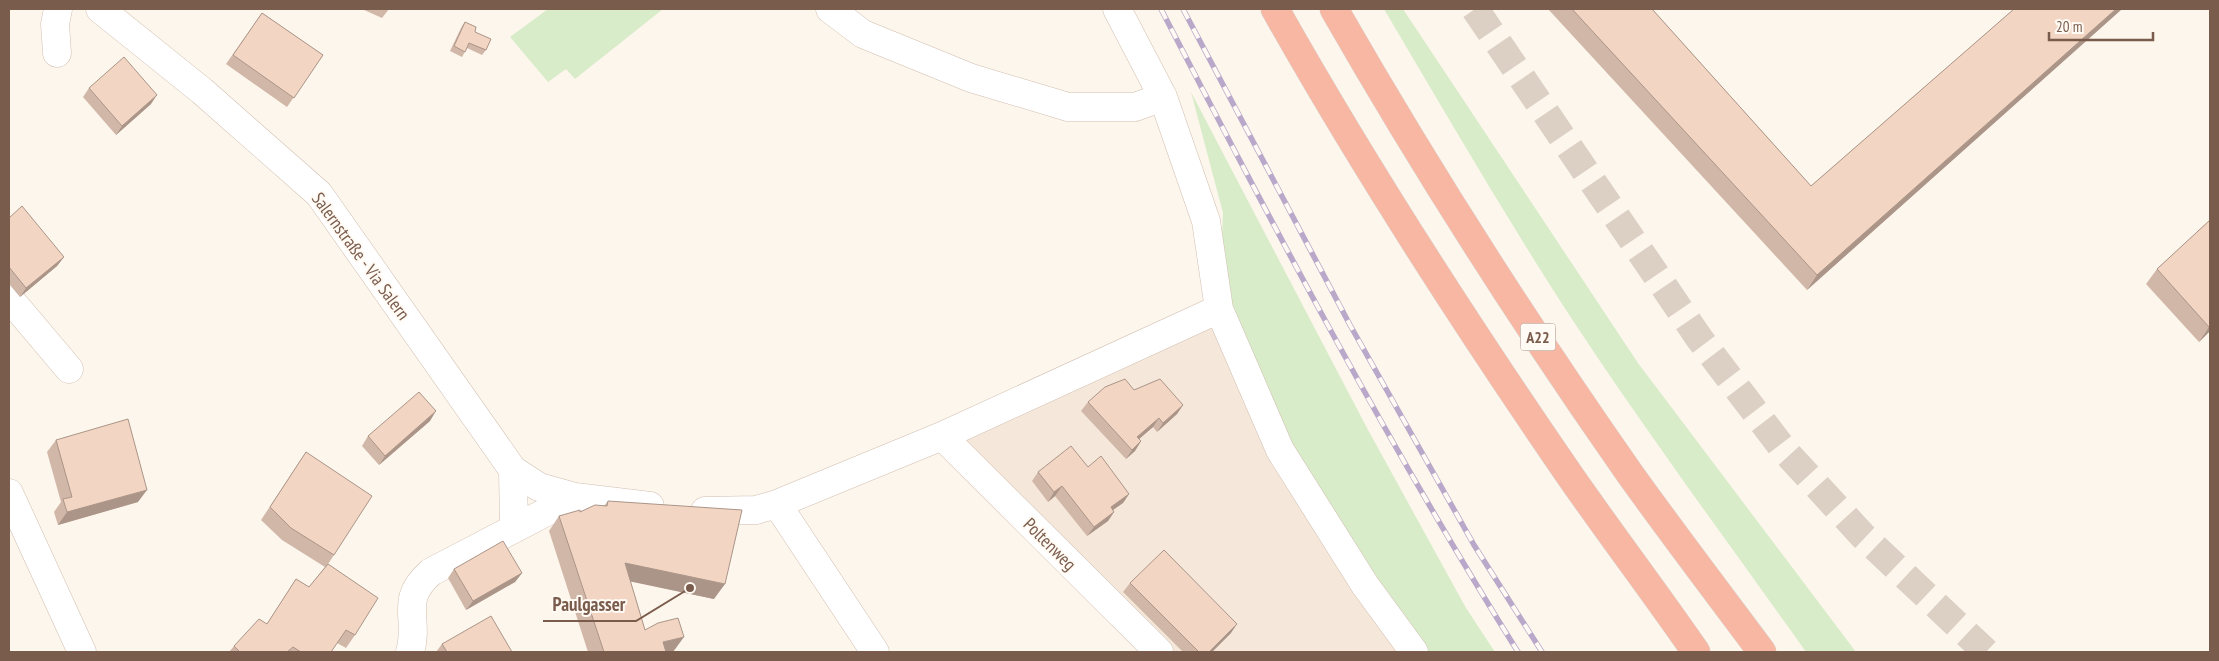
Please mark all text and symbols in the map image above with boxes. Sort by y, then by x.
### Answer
scale bar [2049,10,2153,42]
text: 20 m [2056,17,2082,36]
street label: Salernstraße - Via Salern [307,188,415,324]
road number: A22 [1520,324,1556,351]
street label: Poltenweg [1019,513,1081,575]
callout: Paulgasser [543,587,636,621]
text: Paulgasser [553,592,626,616]

